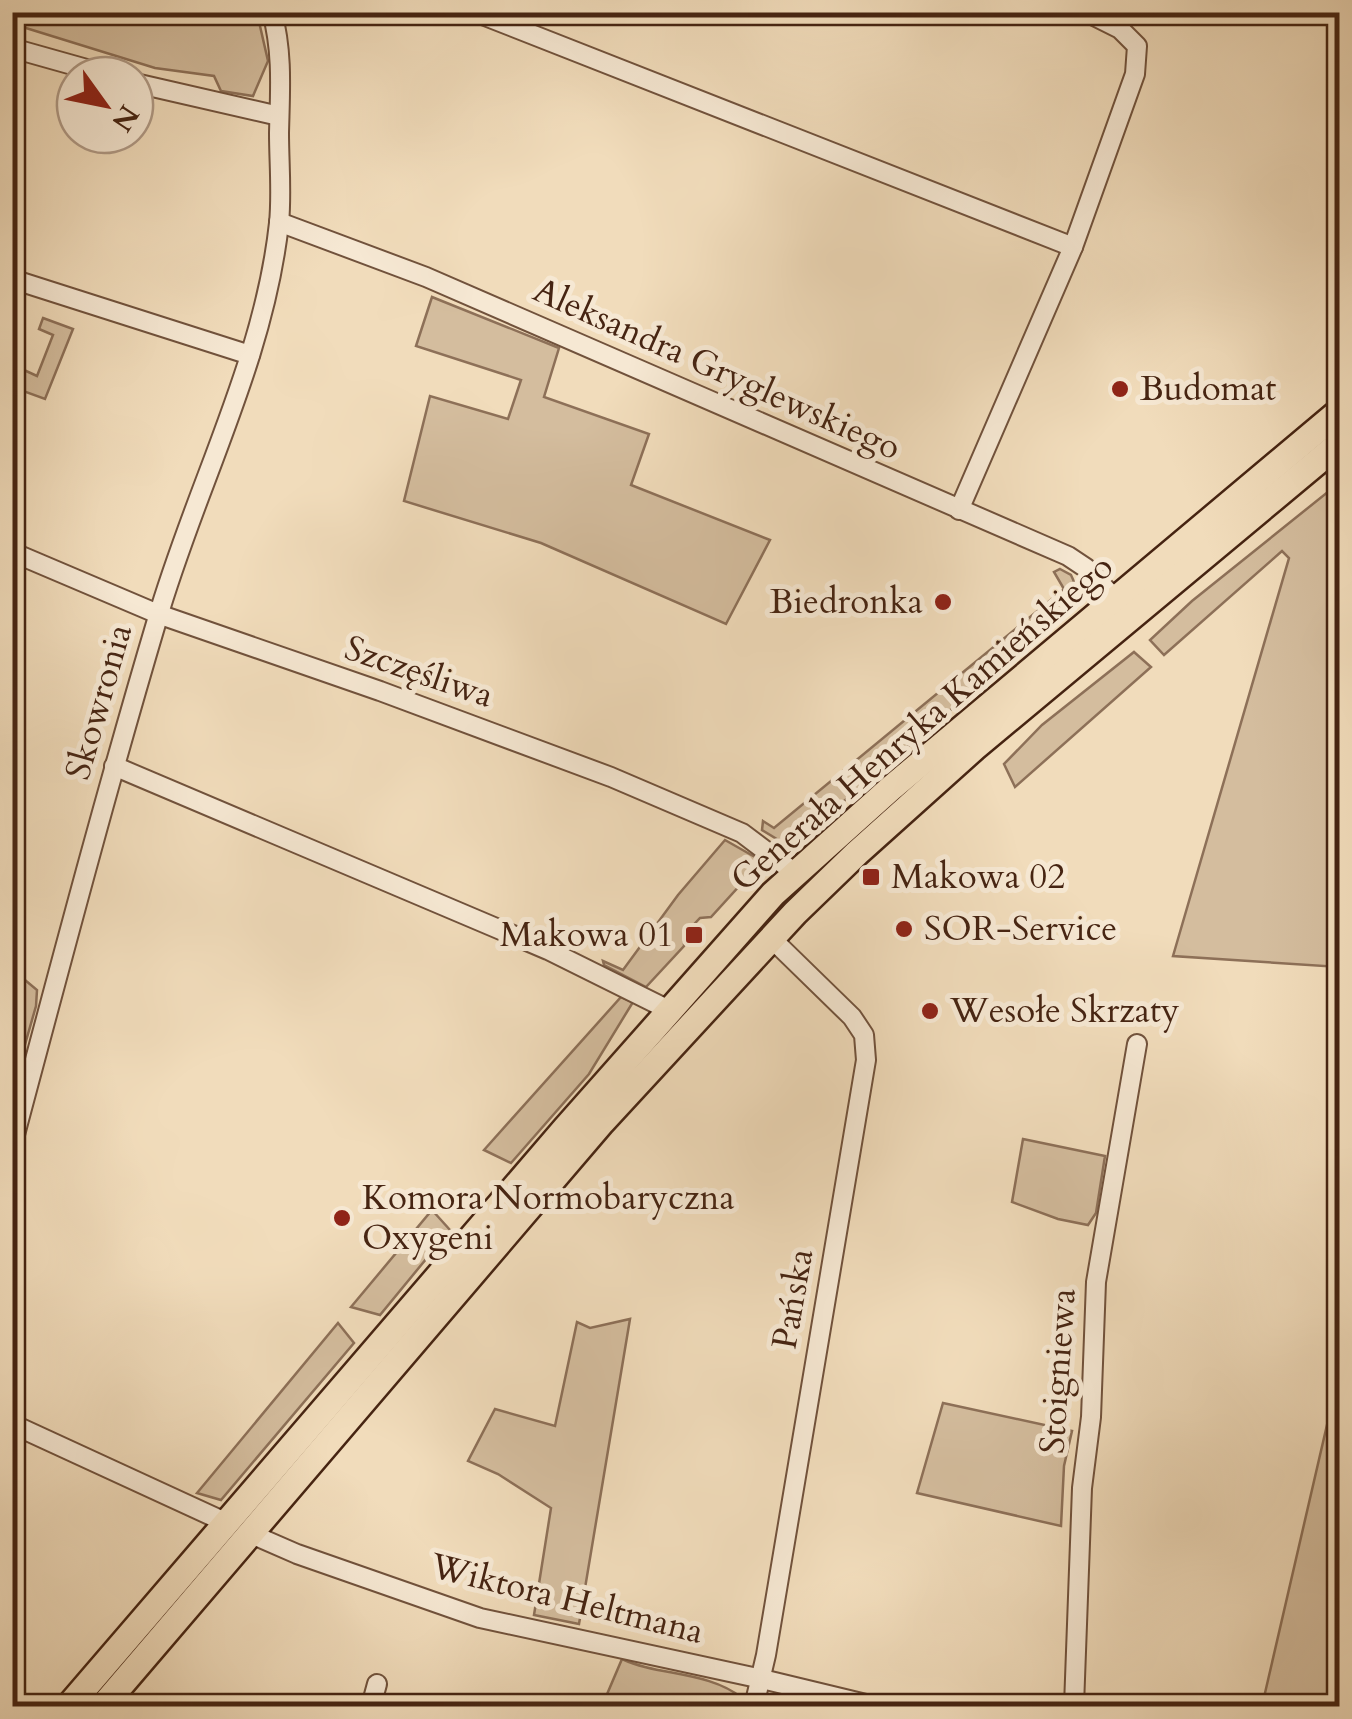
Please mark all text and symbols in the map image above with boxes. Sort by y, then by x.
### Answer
north arrow [55,55,155,155]
text: N [103,98,148,139]
street label: Aleksandra Gryglewskiego [526,266,908,472]
place label: Budomat [1140,365,1276,413]
marker: Budomat [1109,378,1131,400]
street label: Generała Henryka Kamieńskiego [720,543,1124,903]
place label: Biedronka [769,578,923,626]
marker: Biedronka [932,591,954,613]
street label: Skowronia [54,619,144,785]
street label: Szczęśliwa [338,624,500,720]
place label: Makowa 02 [891,853,1065,901]
marker: Makowa 02 [860,866,882,888]
place label: SOR-Service [924,905,1117,953]
place label: Makowa 01 [500,911,674,959]
marker: SOR-Service [893,918,915,940]
marker: Makowa 01 [683,924,705,946]
place label: Wesołe Skrzaty [949,987,1180,1035]
marker: Wesołe Skrzaty [919,1000,941,1022]
place label: Komora Normobaryczna Oxygeni [362,1174,735,1262]
marker: Komora Normobaryczna Oxygeni [331,1207,353,1229]
street label: Pańska [761,1245,825,1353]
street label: Stoigniewa [1028,1287,1088,1455]
street label: Wiktora Heltmana [425,1542,708,1656]

